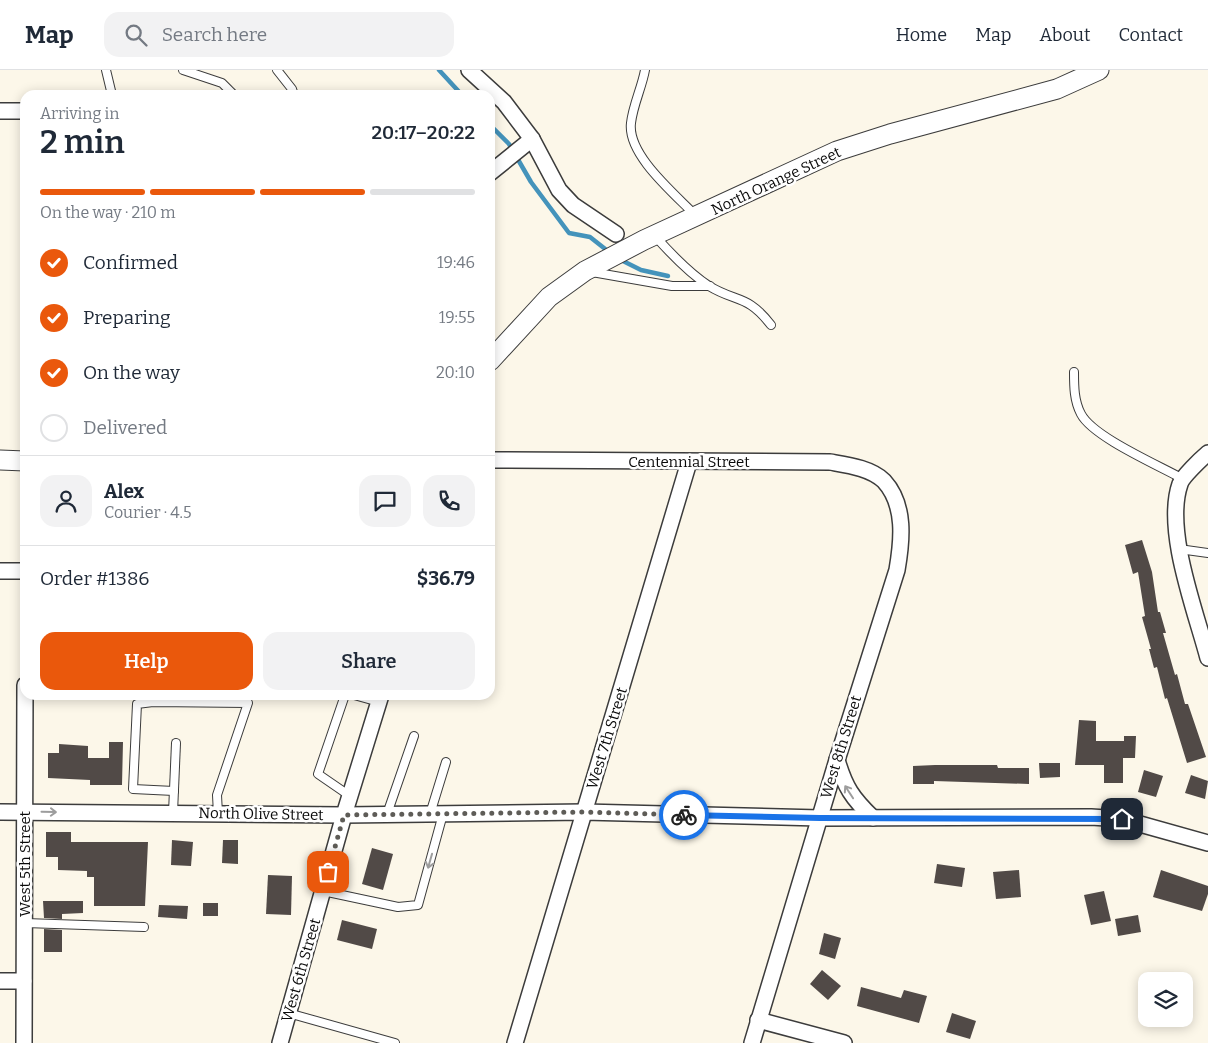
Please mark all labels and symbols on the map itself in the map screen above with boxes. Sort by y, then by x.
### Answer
street label: North Orange Street [708,143,844,219]
street label: Centennial Street [628,453,750,471]
street label: West 7th Street [583,684,631,791]
street label: West 8th Street [817,693,865,801]
one-way arrow [844,785,855,799]
courier [659,790,709,840]
pin [1101,798,1143,840]
street label: North Olive Street [198,804,324,824]
one-way arrow [40,807,56,817]
street label: West 5th Street [16,810,34,917]
pin [307,851,349,893]
one-way arrow [425,852,435,868]
street label: West 6th Street [278,916,325,1024]

